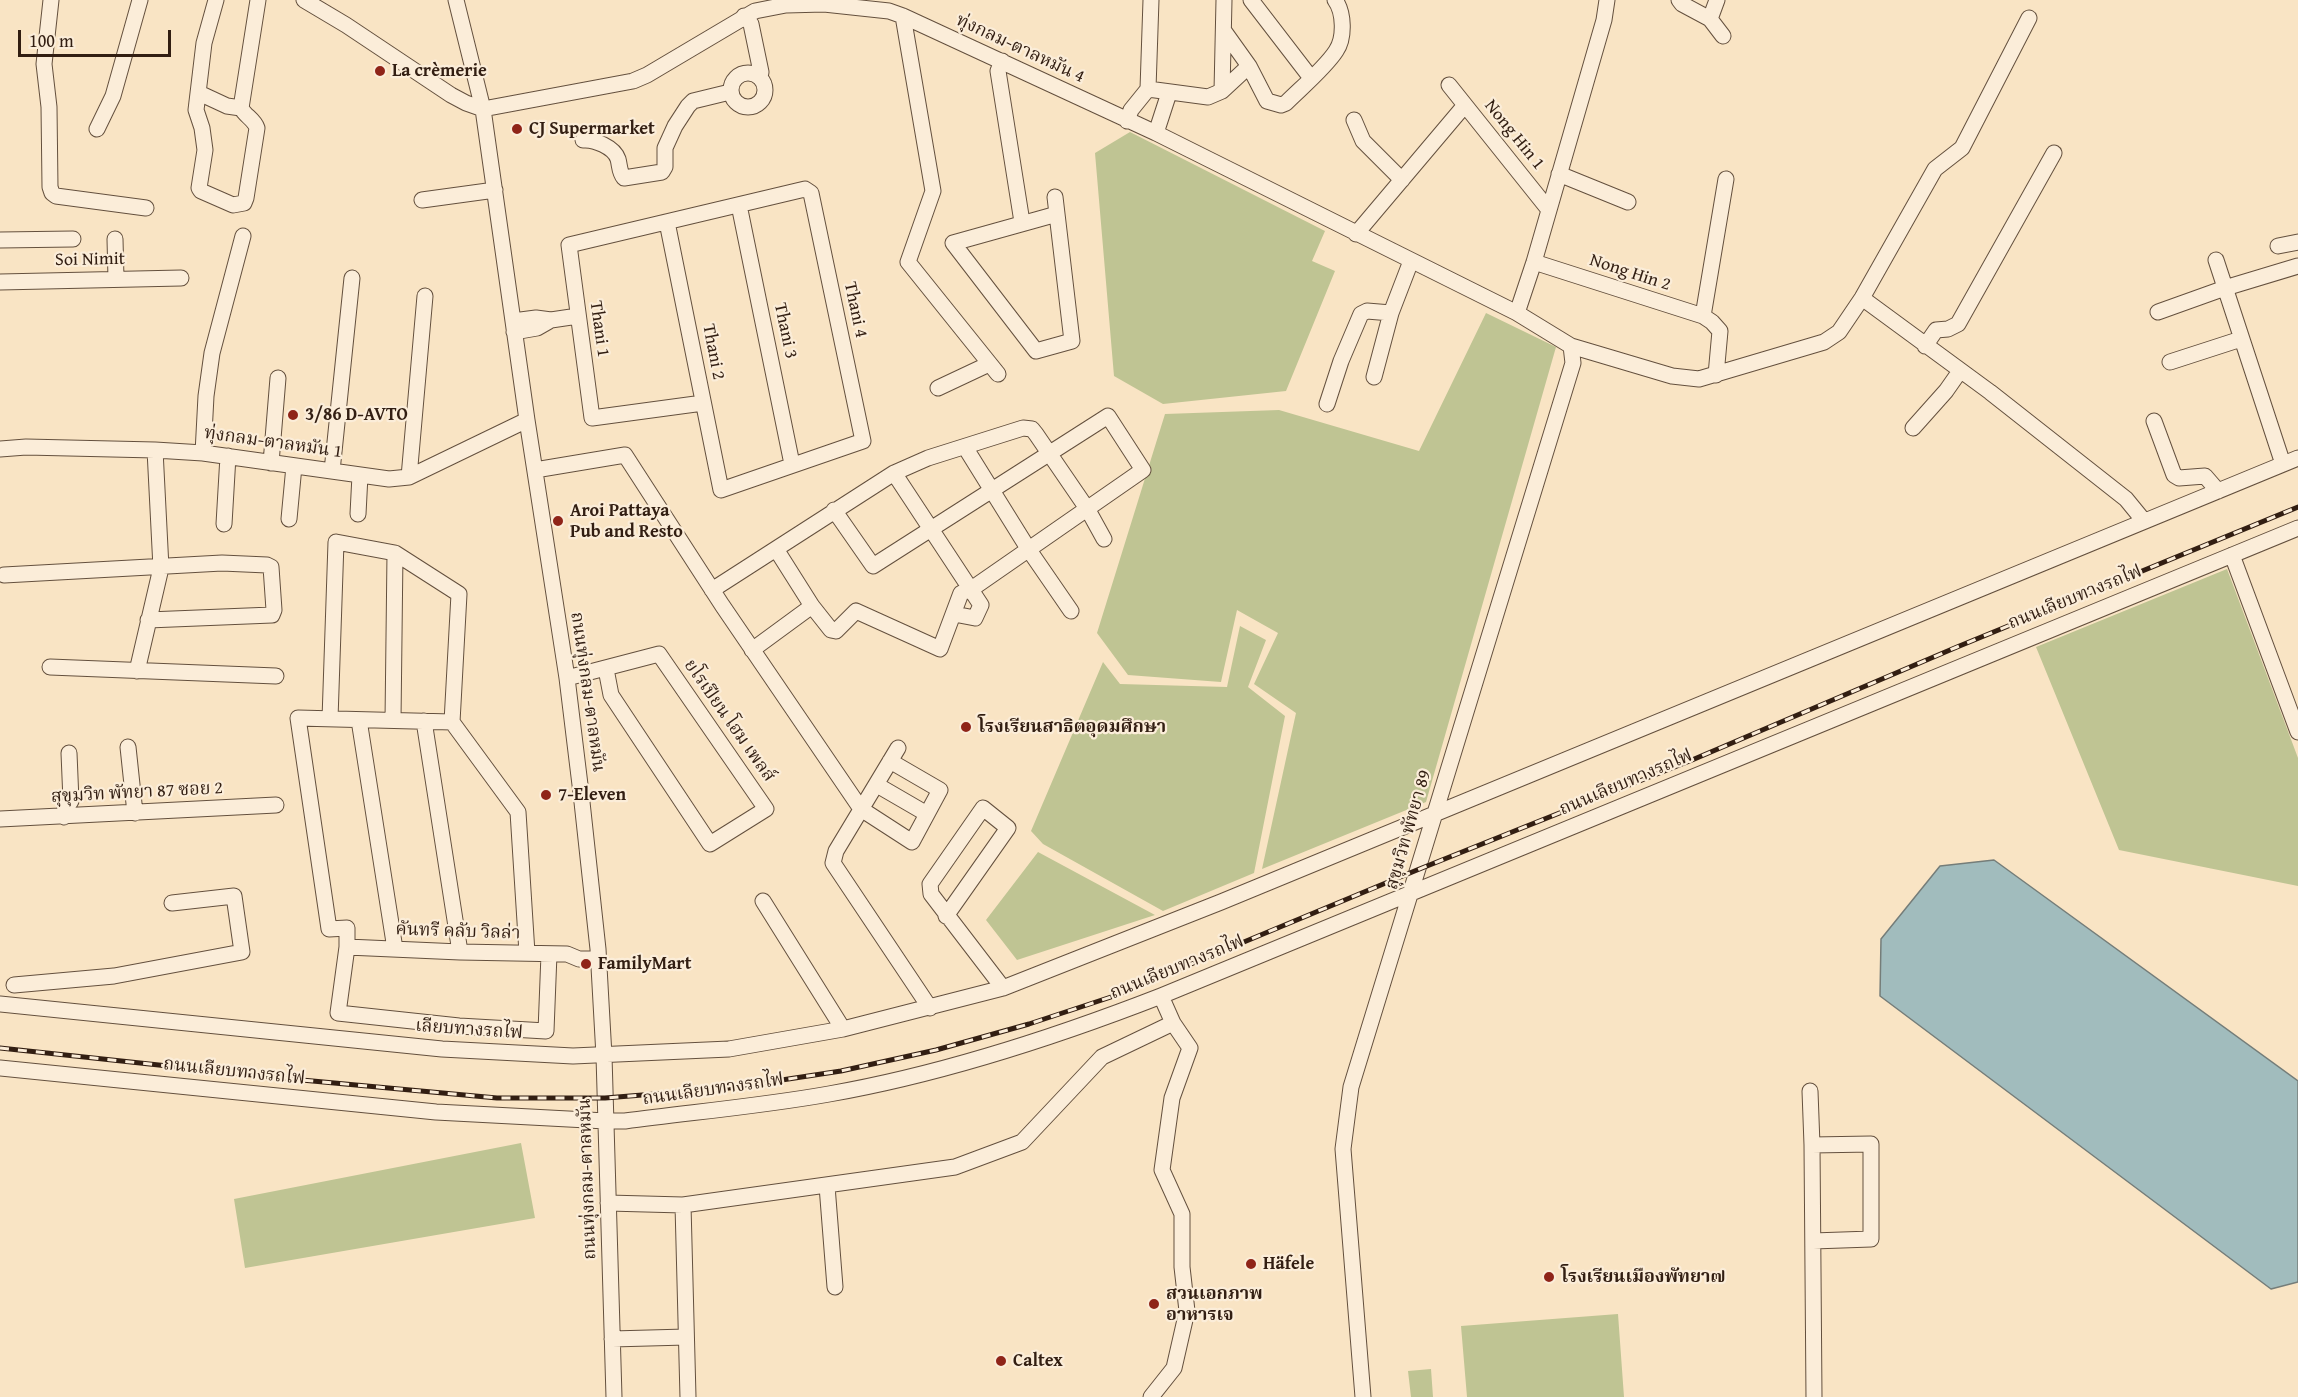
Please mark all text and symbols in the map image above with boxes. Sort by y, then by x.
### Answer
street label: ทุ่งกลม-ตาลหมัน 4 [952,10,1088,88]
scale bar [21,18,174,56]
text: 100 m [29,27,74,54]
place label: La crèmerie [392,60,487,82]
marker: La crèmerie [373,64,387,78]
street label: Nong Hin 1 [1479,96,1549,174]
place label: CJ Supermarket [529,118,655,140]
marker: CJ Supermarket [510,122,524,136]
street label: Soi Nimit [55,249,125,271]
street label: Nong Hin 2 [1587,250,1673,296]
street label: Thani 4 [839,280,871,340]
street label: Thani 1 [584,300,614,358]
street label: Thani 3 [769,301,801,361]
street label: Thani 2 [697,322,729,382]
place label: 3/86 D-AVTO [305,404,408,426]
marker: 3/86 D-AVTO [286,408,300,422]
street label: ทุ่งกลม-ตาลหมัน 1 [203,423,343,463]
place label: Aroi Pattaya Pub and Resto [570,500,683,542]
marker: Aroi Pattaya Pub and Resto [551,514,565,528]
street label: ถนนเลียบทางรถไฟ [2005,561,2145,635]
street label: ถนนทุ่งกลม-ตาลหมัน [565,611,609,773]
street label: ยโรเปียน โฮม เพลส์ [679,656,779,786]
place label: โรงเรียนสาธิตอุดมศึกษา [978,716,1166,738]
marker: โรงเรียนสาธิตอุดมศึกษา [959,720,973,734]
street label: ถนนเลียบทางรถไฟ [1556,745,1696,821]
street label: สุขุมวิท พัทยา 89 [1382,768,1436,892]
street label: สุขุมวิท พัทยา 87 ซอย 2 [50,778,224,808]
place label: 7-Eleven [558,784,626,806]
marker: 7-Eleven [539,788,553,802]
street label: คันทรี คลับ วิลล่า [395,919,521,945]
street label: ถนนเลียบทางรถไฟ [1107,931,1247,1005]
place label: FamilyMart [598,953,691,975]
marker: FamilyMart [579,957,593,971]
street label: เลียบทางรถไฟ [415,1015,523,1045]
street label: ถนนเลียบทางรถไฟ [162,1054,306,1090]
street label: ถนนเลียบทางรถไฟ [641,1069,785,1111]
street label: ถนนทุ่งกลม-ตาลหมัน [574,1098,602,1260]
place label: Häfele [1263,1253,1314,1275]
marker: Häfele [1244,1257,1258,1271]
place label: โรงเรียนเมืองพัทยา๗ [1561,1266,1725,1288]
marker: โรงเรียนเมืองพัทยา๗ [1542,1270,1556,1284]
place label: สวนเอกภาพ อาหารเจ [1166,1283,1263,1326]
marker: สวนเอกภาพ อาหารเจ [1147,1297,1161,1311]
place label: Caltex [1013,1350,1063,1372]
marker: Caltex [994,1354,1008,1368]

